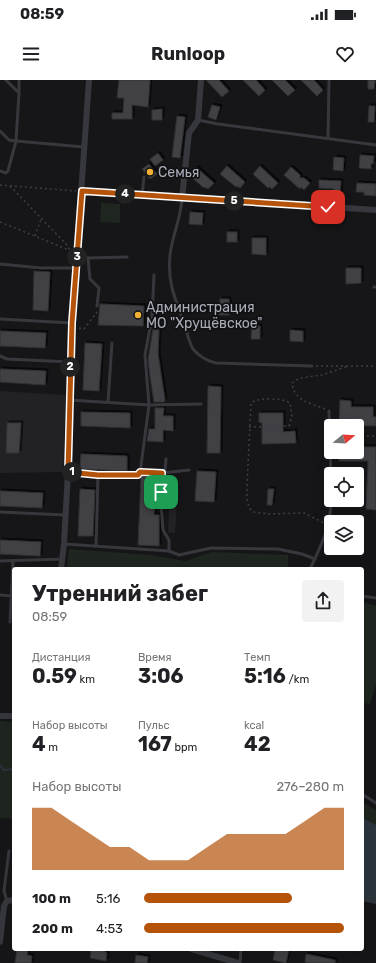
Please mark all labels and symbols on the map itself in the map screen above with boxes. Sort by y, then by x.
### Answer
place label: Семья [158,164,199,181]
marker: Семья [145,167,155,177]
pin: 4 [115,184,135,204]
pin [311,190,345,224]
pin: 5 [224,191,244,211]
pin: 3 [67,247,87,267]
place label: Администрация МО "Хрущёвское" [146,299,263,332]
marker: Администрация МО "Хрущёвское" [133,310,143,320]
pin: 2 [60,357,80,377]
north arrow [324,419,364,459]
pin: 1 [62,462,82,482]
pin [144,475,178,509]

